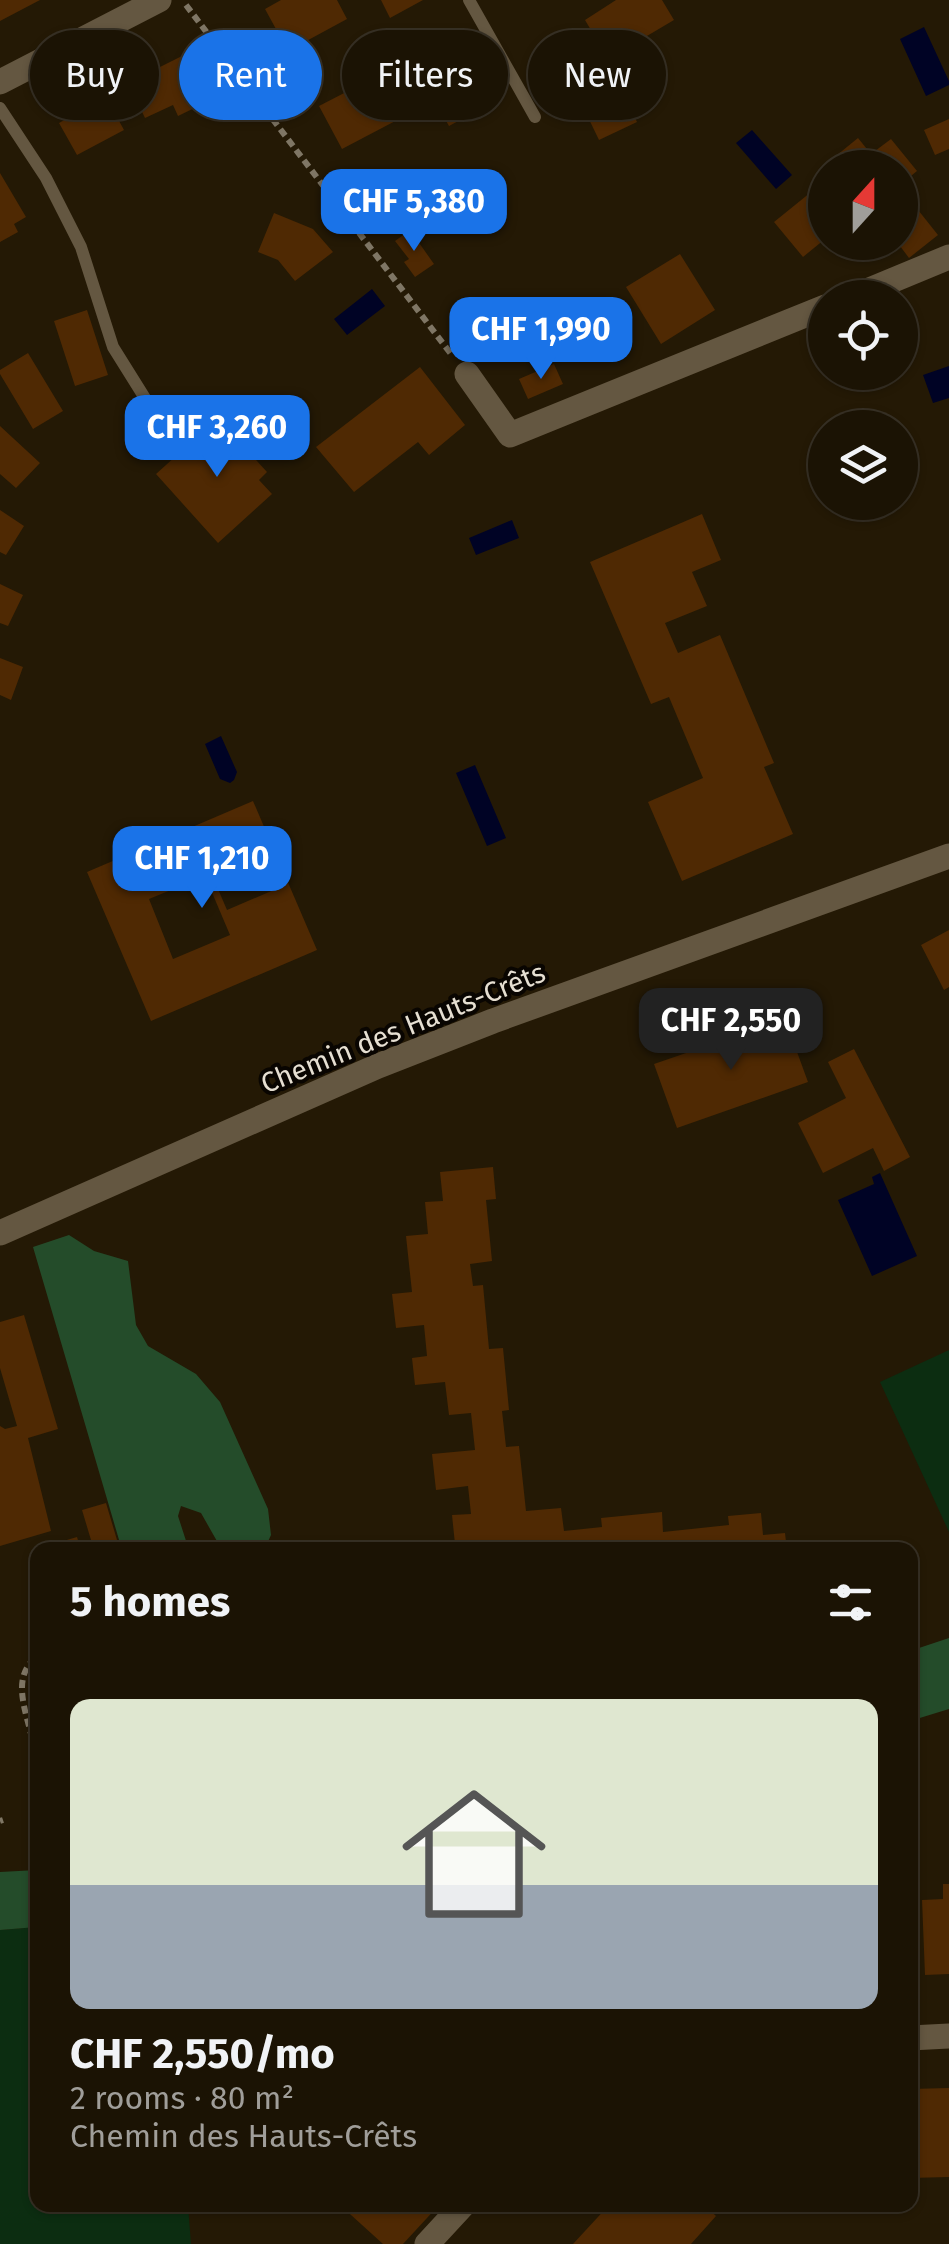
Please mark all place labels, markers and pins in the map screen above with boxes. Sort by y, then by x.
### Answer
pin: CHF 5,380 [300,169,528,254]
pin: CHF 1,990 [427,297,655,382]
pin: CHF 3,260 [103,395,331,480]
pin: CHF 1,210 [88,826,316,911]
pin: CHF 2,550 [617,988,845,1073]

